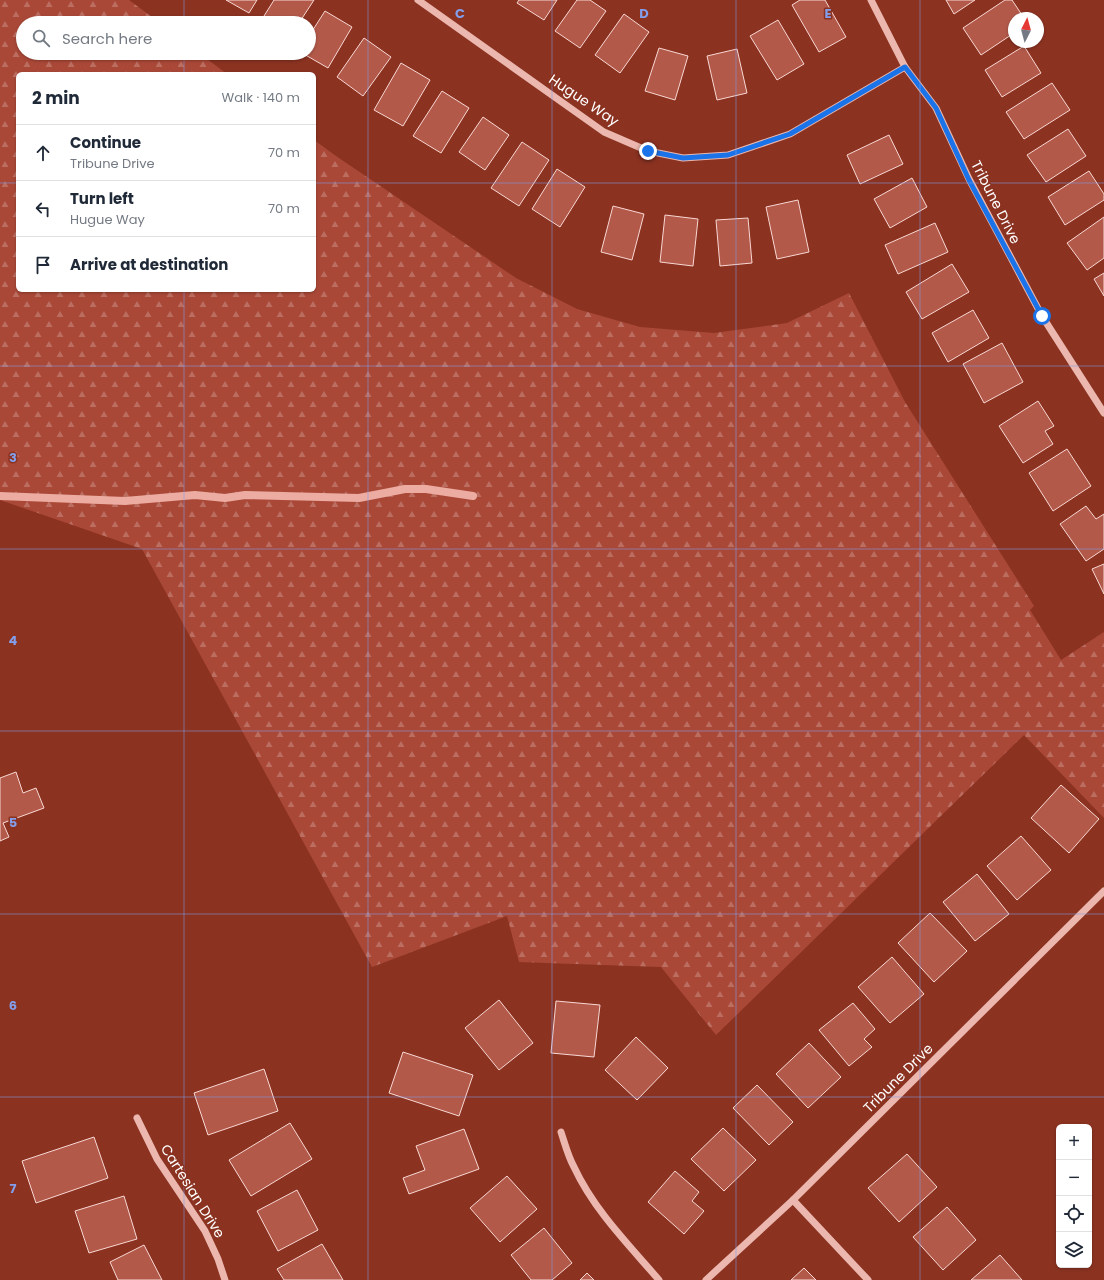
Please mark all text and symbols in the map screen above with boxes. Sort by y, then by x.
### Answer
text: C [455,4,465,23]
text: D [639,4,649,23]
text: E [824,4,832,23]
north arrow [1008,12,1044,48]
search box [16,16,316,60]
icon: search [30,27,52,49]
text: Search here [62,28,152,49]
street label: Hugue Way [545,69,623,131]
text: 2 min [32,86,80,110]
text: Walk · 140 m [222,88,300,107]
text: Continue [70,132,141,153]
icon: ahead [32,142,54,164]
route end [639,142,657,160]
text: 70 m [268,143,300,162]
text: Tribune Drive [70,154,155,173]
street label: Tribune Drive [966,157,1026,247]
text: Turn left [70,188,134,209]
icon: left [32,198,54,220]
text: 70 m [268,199,300,218]
text: Hugue Way [70,210,145,229]
icon: arrive [32,254,54,276]
text: Arrive at destination [70,254,228,275]
route start [1033,307,1051,325]
text: 3 [9,448,17,467]
text: 4 [9,631,18,650]
text: 5 [9,813,17,832]
text: 6 [9,996,17,1015]
street label: Tribune Drive [859,1038,938,1117]
map controls [1056,1124,1092,1268]
button: + [1056,1124,1092,1160]
street label: Cartesian Drive [156,1140,230,1242]
button: − [1056,1160,1092,1196]
text: 7 [10,1179,17,1198]
button: locate [1056,1196,1092,1232]
button: layers [1056,1232,1092,1268]

